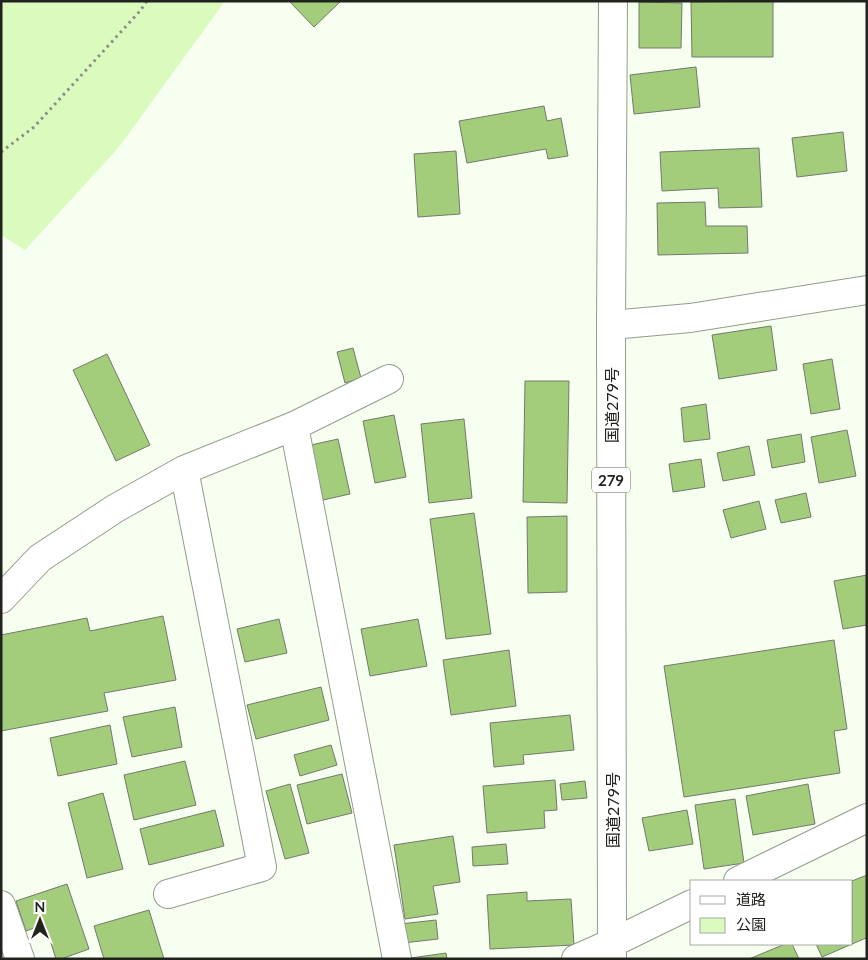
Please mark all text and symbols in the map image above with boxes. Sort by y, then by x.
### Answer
street label: 国道279号 [602,367,621,443]
road number: 279 [592,468,630,492]
street label: 国道279号 [603,772,622,848]
legend [690,880,853,945]
text: 道路 [736,890,766,908]
north arrow [15,895,65,945]
text: N [35,898,45,915]
text: 公園 [736,915,766,933]

